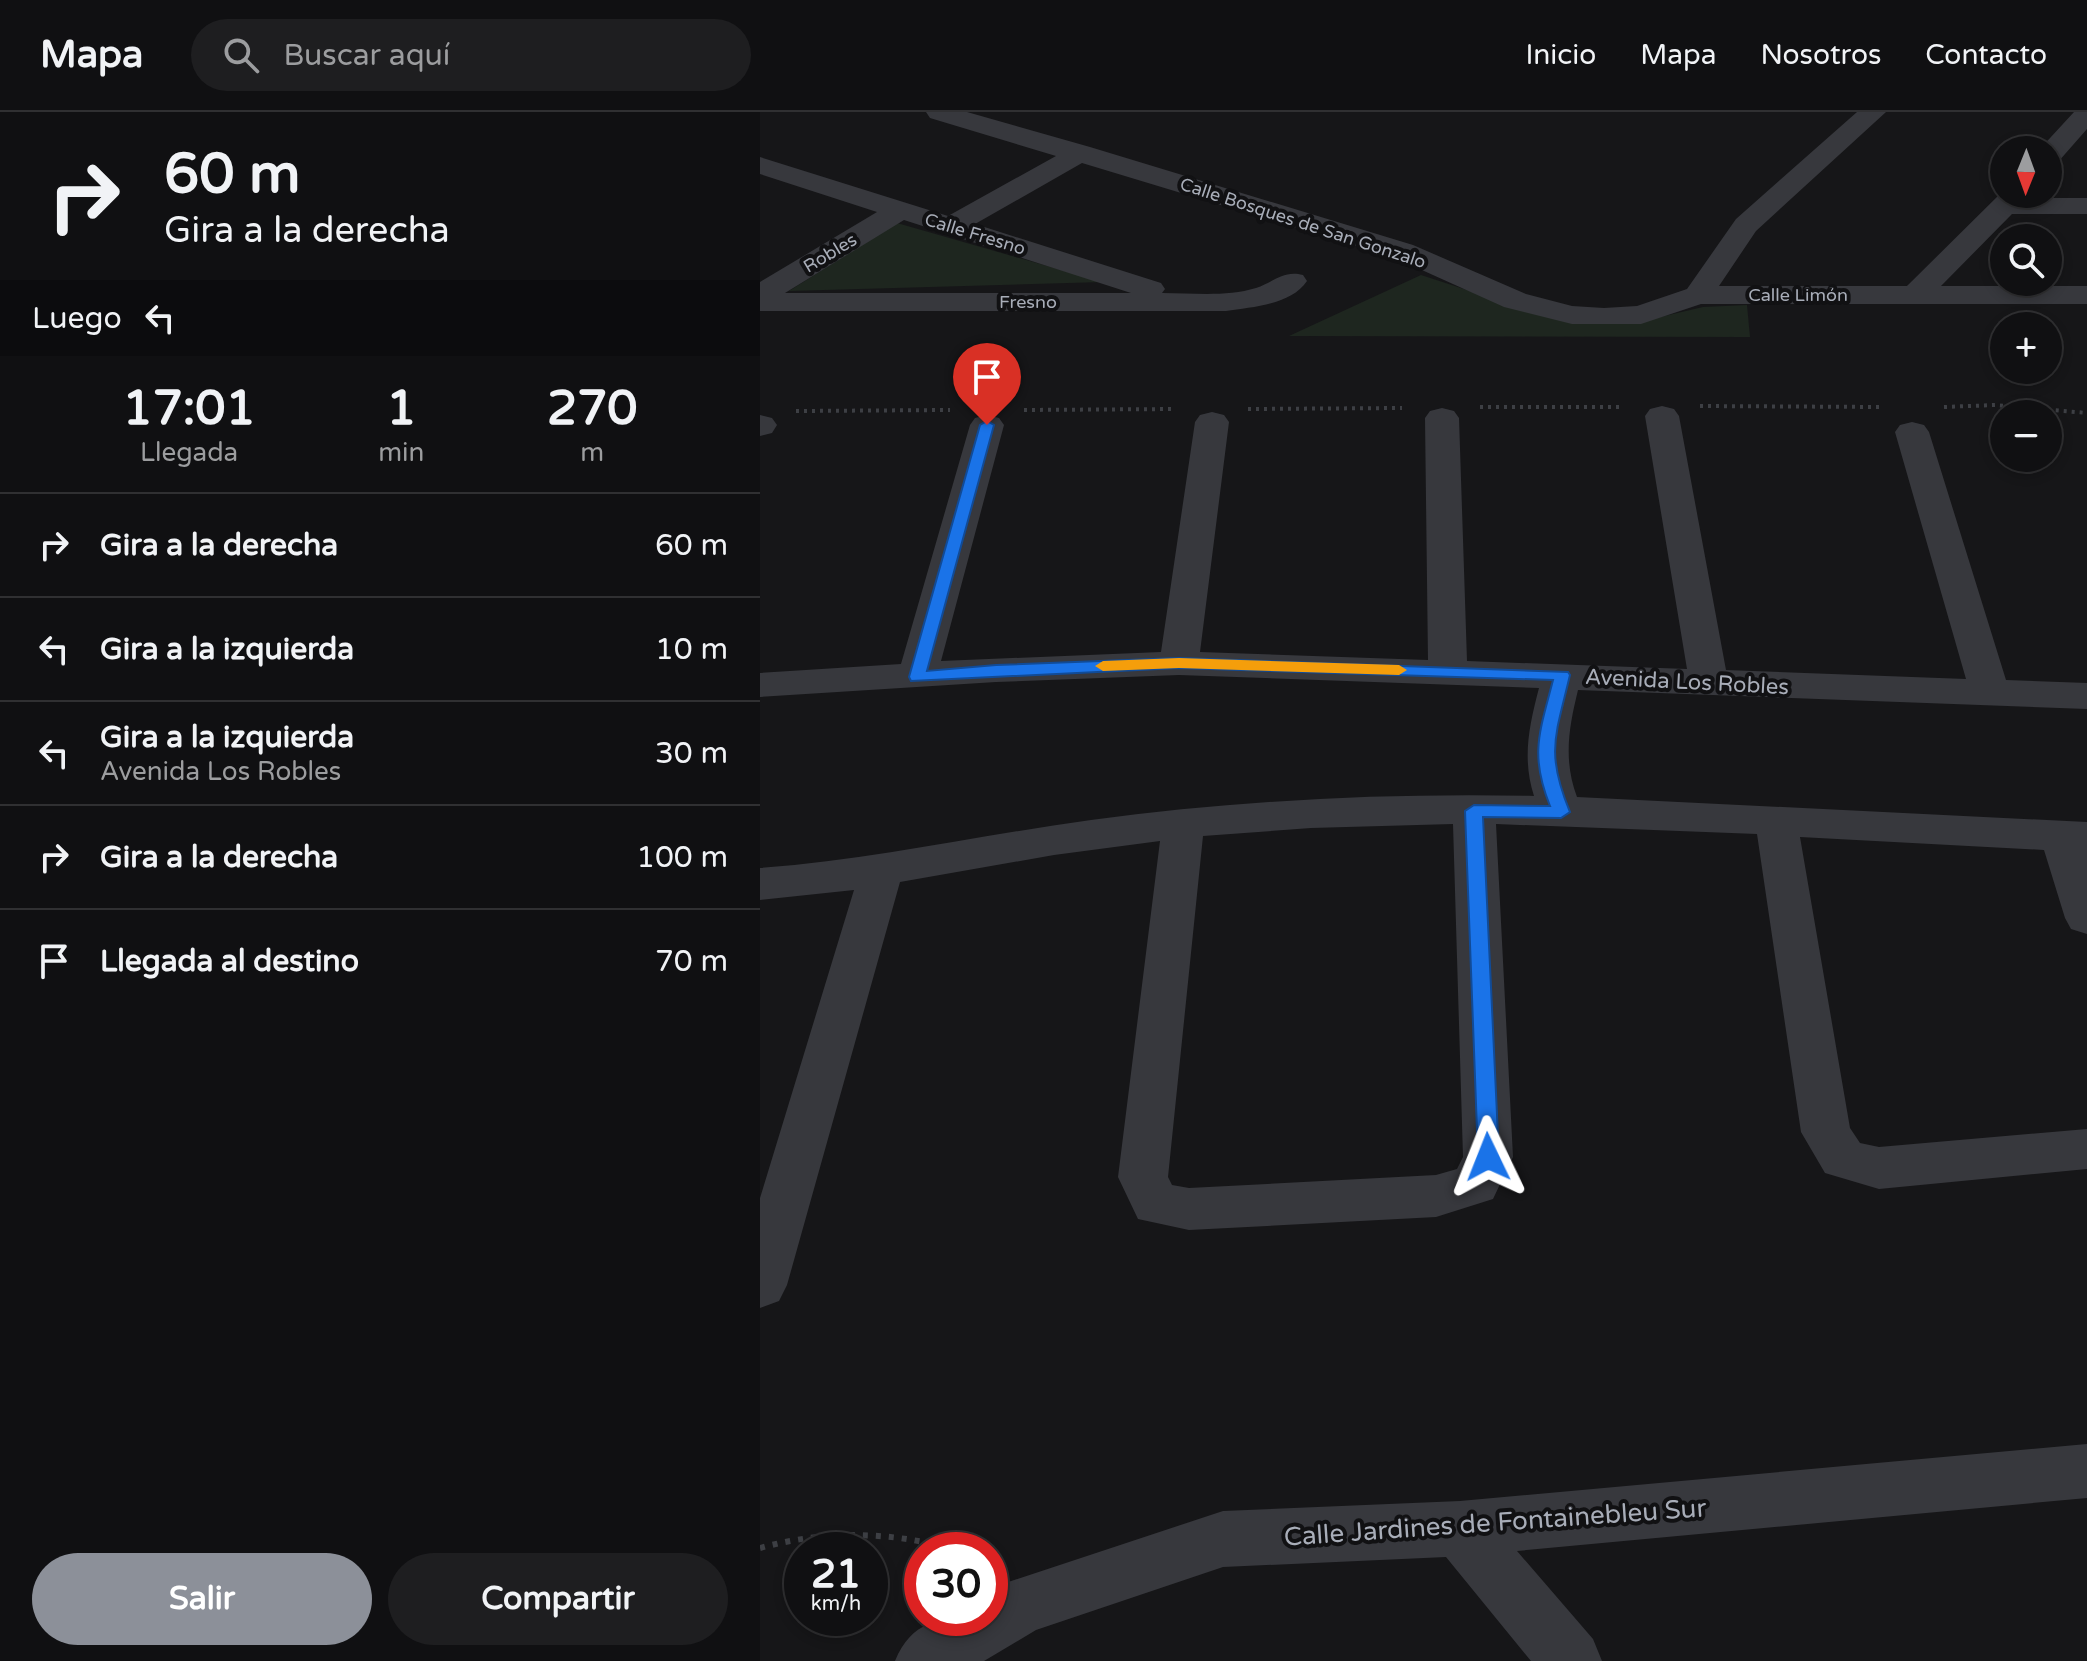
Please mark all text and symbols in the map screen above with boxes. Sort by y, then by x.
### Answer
search box [191,19,751,91]
text: Mapa [40,32,143,78]
icon: search [219,33,263,77]
text: Buscar aquí [283,37,450,74]
text: Inicio [1526,38,1596,72]
text: Mapa [1640,38,1716,72]
text: Nosotros [1760,38,1881,72]
text: Contacto [1925,38,2047,72]
north arrow [1990,136,2062,208]
map controls [1990,136,2062,472]
text: 60 m [164,141,300,208]
icon: right [32,144,136,248]
street label: Calle Bosques de San Gonzalo [1177,173,1429,273]
street label: Calle Fresno [922,208,1028,260]
text: Gira a la derecha [164,209,450,252]
button: search [1990,224,2062,296]
street label: Robles [799,229,861,277]
street label: Calle Limón [1748,284,1848,306]
street label: Fresno [999,291,1057,313]
icon: left [138,296,182,340]
text: Luego [32,300,122,337]
button: + [1990,312,2062,384]
pin [953,343,1021,425]
icon: arrive [965,355,1009,399]
text: 17:01 [123,380,256,438]
text: 1 [386,380,416,438]
text: 270 [547,380,637,438]
button: − [1990,400,2062,472]
text: Llegada [140,437,238,468]
text: min [378,437,424,468]
text: m [580,437,604,468]
icon: right [32,523,76,567]
text: Gira a la derecha [100,527,338,564]
text: 60 m [655,527,728,564]
icon: left [32,627,76,671]
text: Gira a la izquierda [100,631,354,668]
text: 10 m [655,631,728,668]
street label: Avenida Los Robles [1584,664,1790,700]
text: Gira a la izquierda [100,719,354,756]
icon: left [32,731,76,775]
text: 30 m [655,735,728,772]
text: Avenida Los Robles [100,756,341,787]
icon: right [32,835,76,879]
text: Gira a la derecha [100,839,338,876]
text: 100 m [636,839,728,876]
icon: arrive [32,939,76,983]
text: Llegada al destino [100,943,359,980]
text: 70 m [655,943,728,980]
position arrow [1446,1115,1530,1199]
street label: Calle Jardines de Fontainebleu Sur [1283,1492,1707,1553]
speed limit sign: 30 [904,1532,1008,1636]
text: 21 [811,1550,861,1598]
button: Salir [32,1553,372,1645]
button: Compartir [388,1553,728,1645]
text: km/h [811,1592,861,1616]

